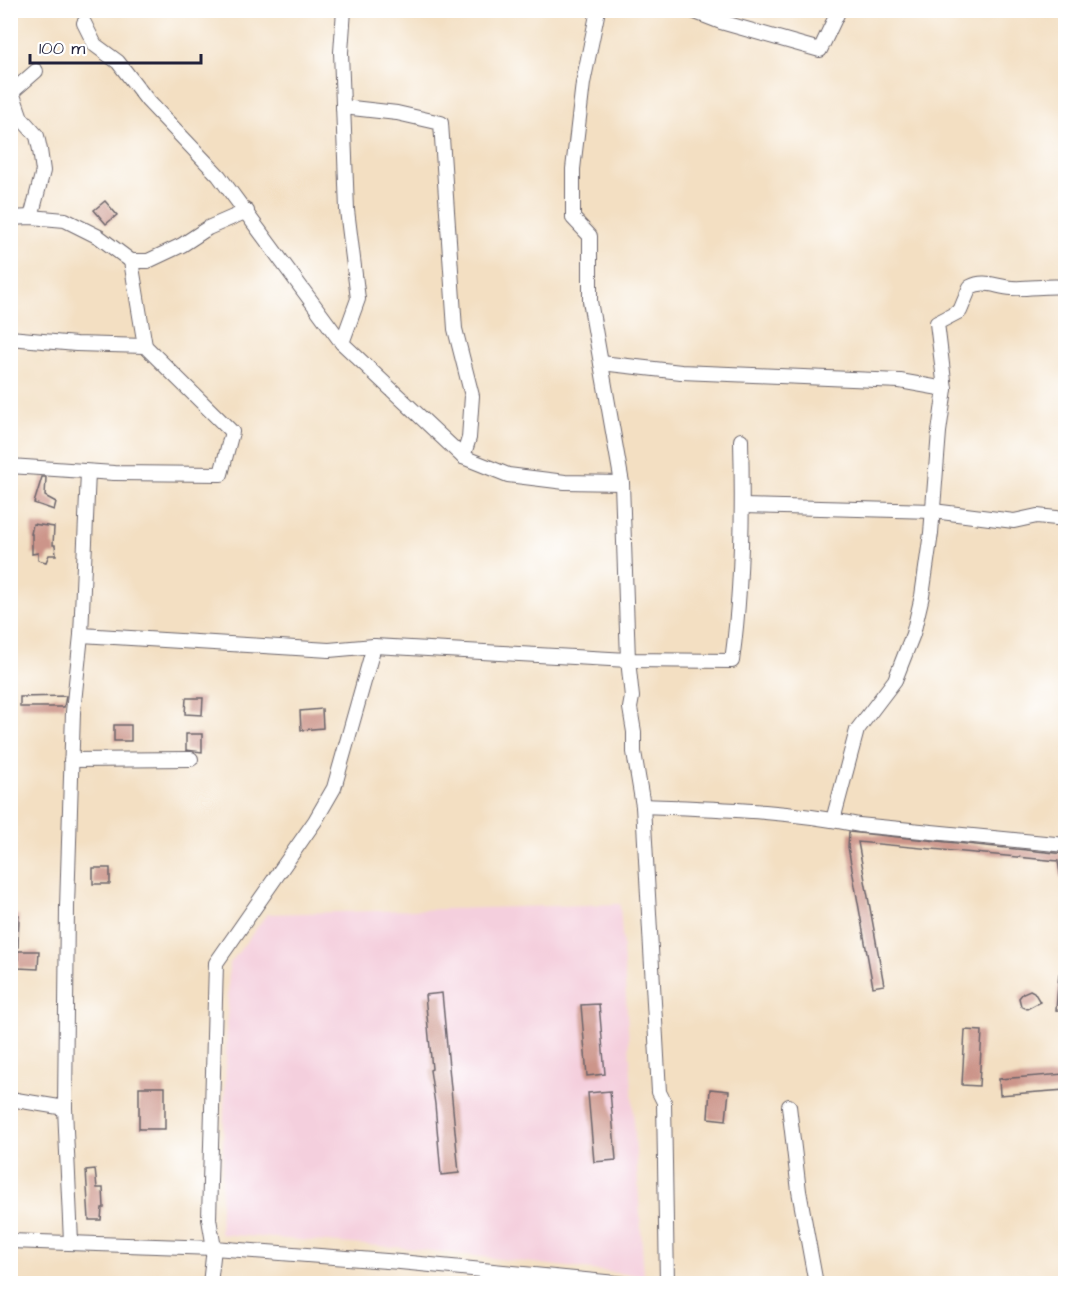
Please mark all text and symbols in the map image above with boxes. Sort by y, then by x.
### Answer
scale bar [30,27,201,65]
text: 100 m [39,36,85,61]

